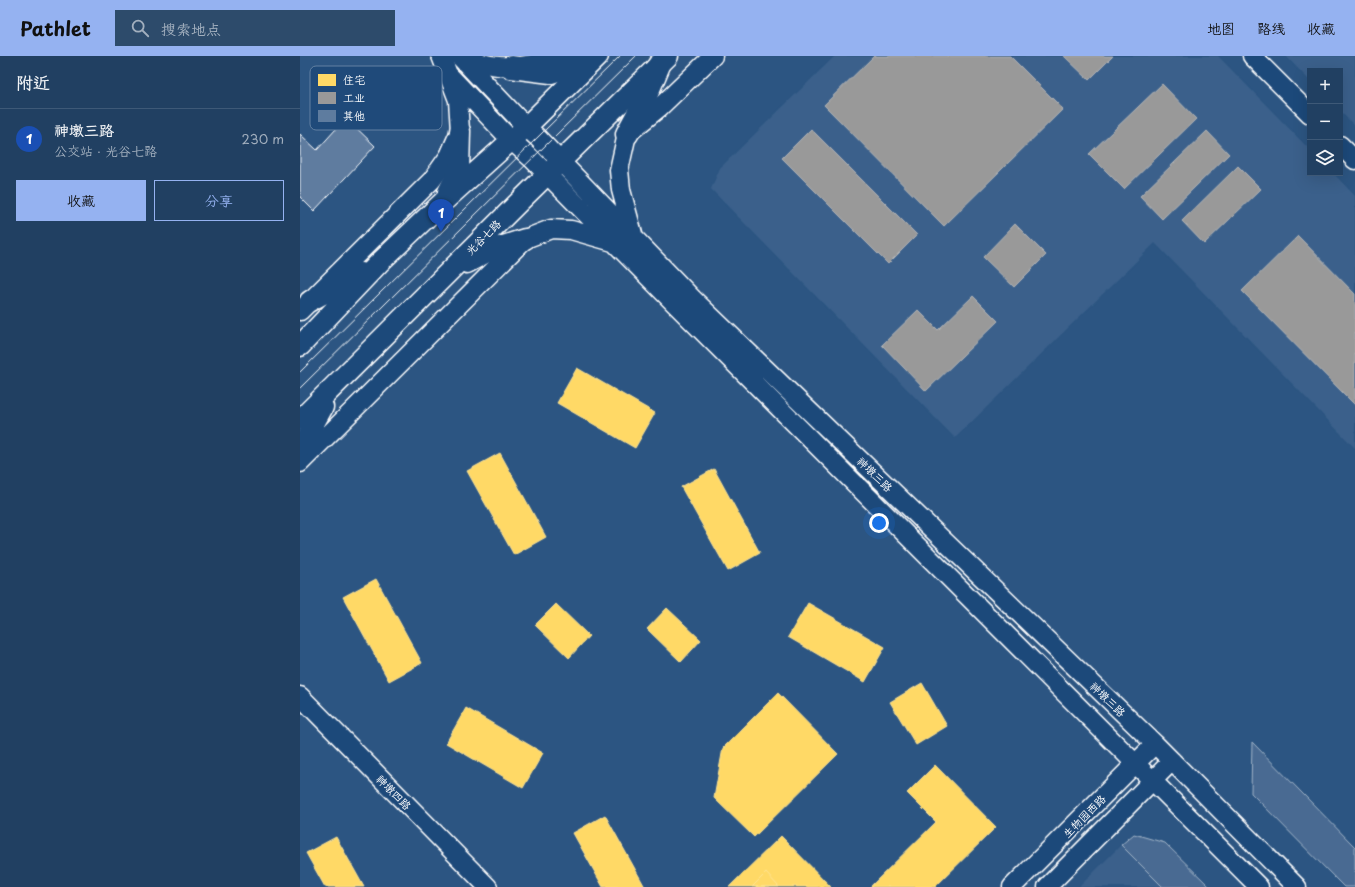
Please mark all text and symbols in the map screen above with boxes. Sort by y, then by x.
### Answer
search box [115,10,395,46]
text: Pathlet [20,14,91,42]
icon: search [129,17,151,39]
text: 搜索地点 [161,17,221,40]
text: 地图 [1207,18,1235,39]
text: 路线 [1257,18,1285,39]
text: 收藏 [1307,18,1335,39]
legend [310,66,442,130]
map controls [1307,68,1343,176]
button: + [1307,68,1343,104]
text: 附近 [16,69,50,95]
text: 住宅 [343,71,365,88]
text: 工业 [343,89,365,106]
button: − [1307,104,1343,140]
text: 其他 [343,107,365,124]
text: 神墩三路 [54,118,114,141]
text: 1 [26,129,32,148]
text: 230 m [242,129,284,148]
button: layers [1307,140,1343,176]
text: 公交站 · 光谷七路 [54,141,157,160]
button: 收藏 [16,180,146,221]
button: 分享 [154,180,284,221]
pin: 1 [428,199,454,232]
street label: 光谷七路 [461,215,505,259]
street label: 神墩三路 [853,453,897,495]
your location [869,513,889,533]
street label: 神墩三路 [1086,678,1130,720]
street label: 神墩四路 [372,770,416,814]
street label: 生物园西路 [1059,791,1109,841]

